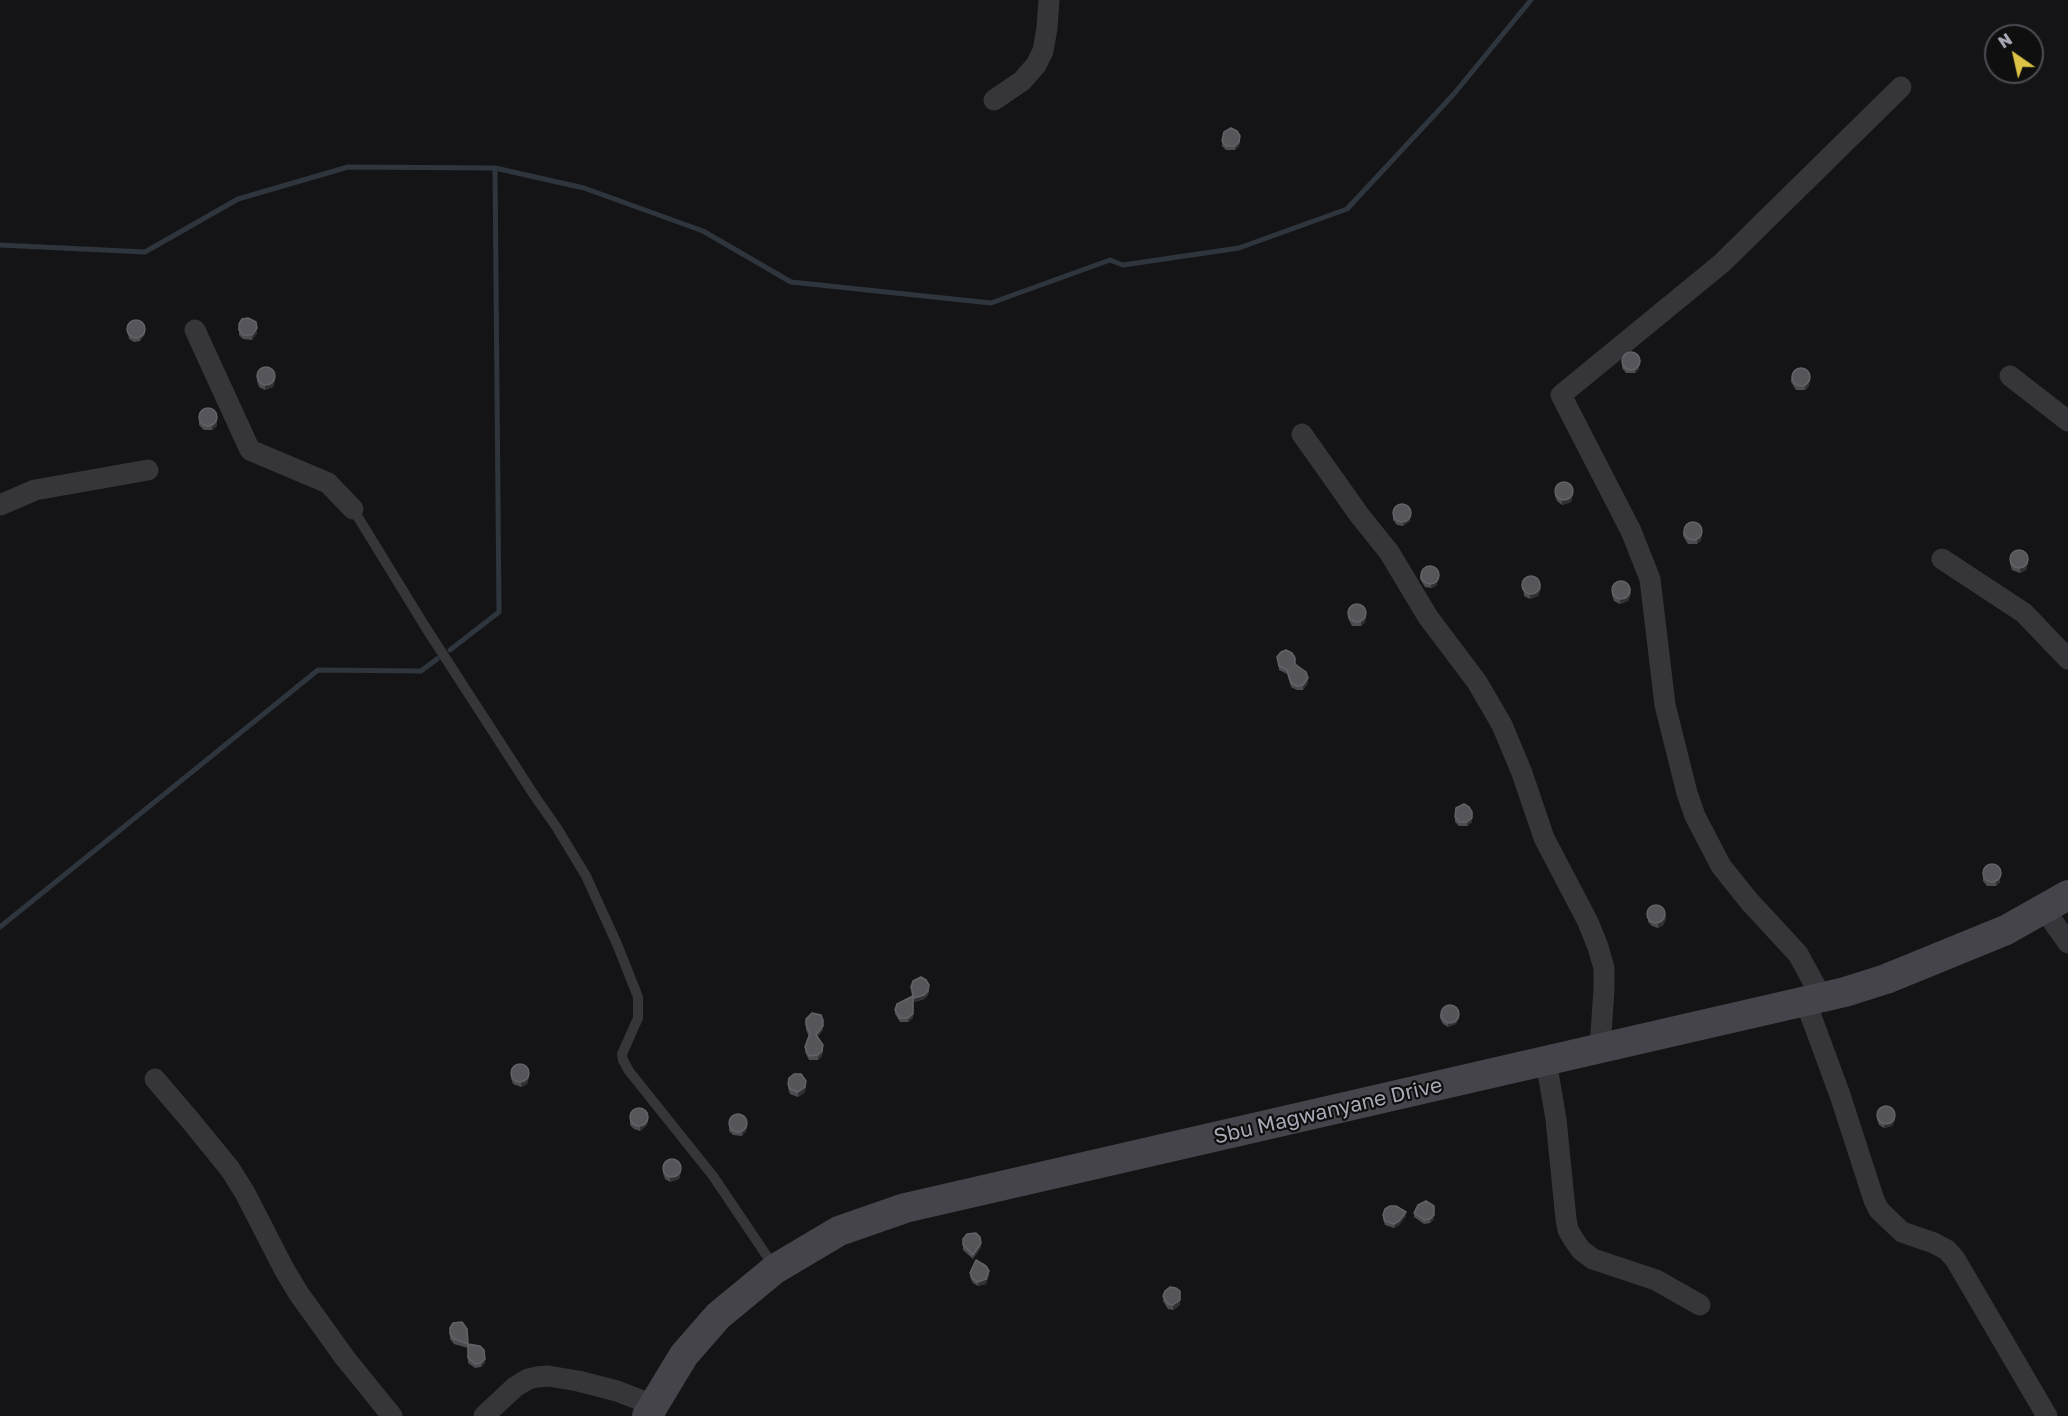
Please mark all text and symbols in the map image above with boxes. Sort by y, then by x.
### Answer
north arrow [1984,24,2044,84]
text: N [1994,29,2016,52]
street label: Sbu Magwanyane Drive [1211,1072,1445,1150]

